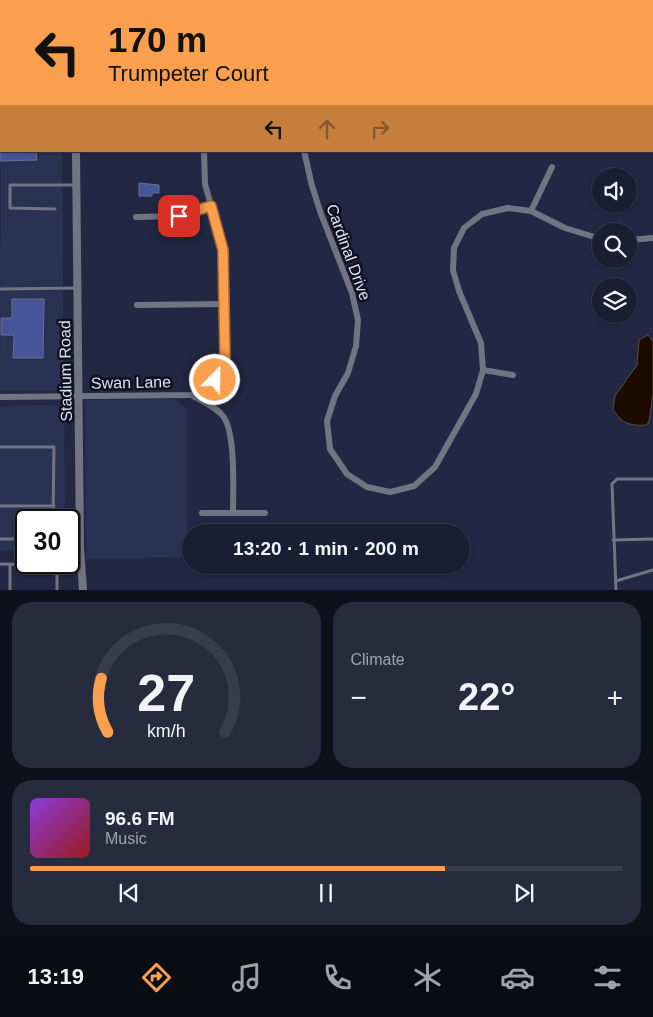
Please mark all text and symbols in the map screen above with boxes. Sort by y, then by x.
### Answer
icon: left [25,20,90,85]
text: 170 m [108,20,207,59]
text: Trumpeter Court [108,61,269,86]
icon: left [260,115,288,143]
icon: ahead [313,115,341,143]
icon: right [366,115,394,143]
map controls [592,168,637,323]
button: sound [592,168,637,213]
pin [158,195,200,237]
icon: arrive [165,202,193,230]
street label: Cardinal Drive [323,202,374,303]
button: search [592,223,637,268]
button: layers [592,278,637,323]
street label: Stadium Road [56,320,75,422]
position arrow [188,353,240,405]
street label: Swan Lane [91,373,171,392]
speed limit sign: 30 [15,509,80,574]
text: 13:20 · 1 min · 200 m [233,538,419,559]
text: Climate [351,651,405,668]
text: 27 [137,664,195,722]
text: 22° [458,676,515,718]
text: − [351,682,367,713]
text: + [607,682,623,713]
text: km/h [147,721,186,741]
text: 96.6 FM [105,808,175,829]
text: Music [105,830,147,847]
icon: previous [115,879,143,907]
icon: pause [312,879,340,907]
icon: next [510,879,538,907]
icon: directions [139,960,174,995]
icon: music [229,960,264,995]
icon: phone [320,960,355,995]
icon: climate [410,960,445,995]
icon: car [500,960,535,995]
icon: filters [590,960,625,995]
text: 13:19 [28,964,84,989]

